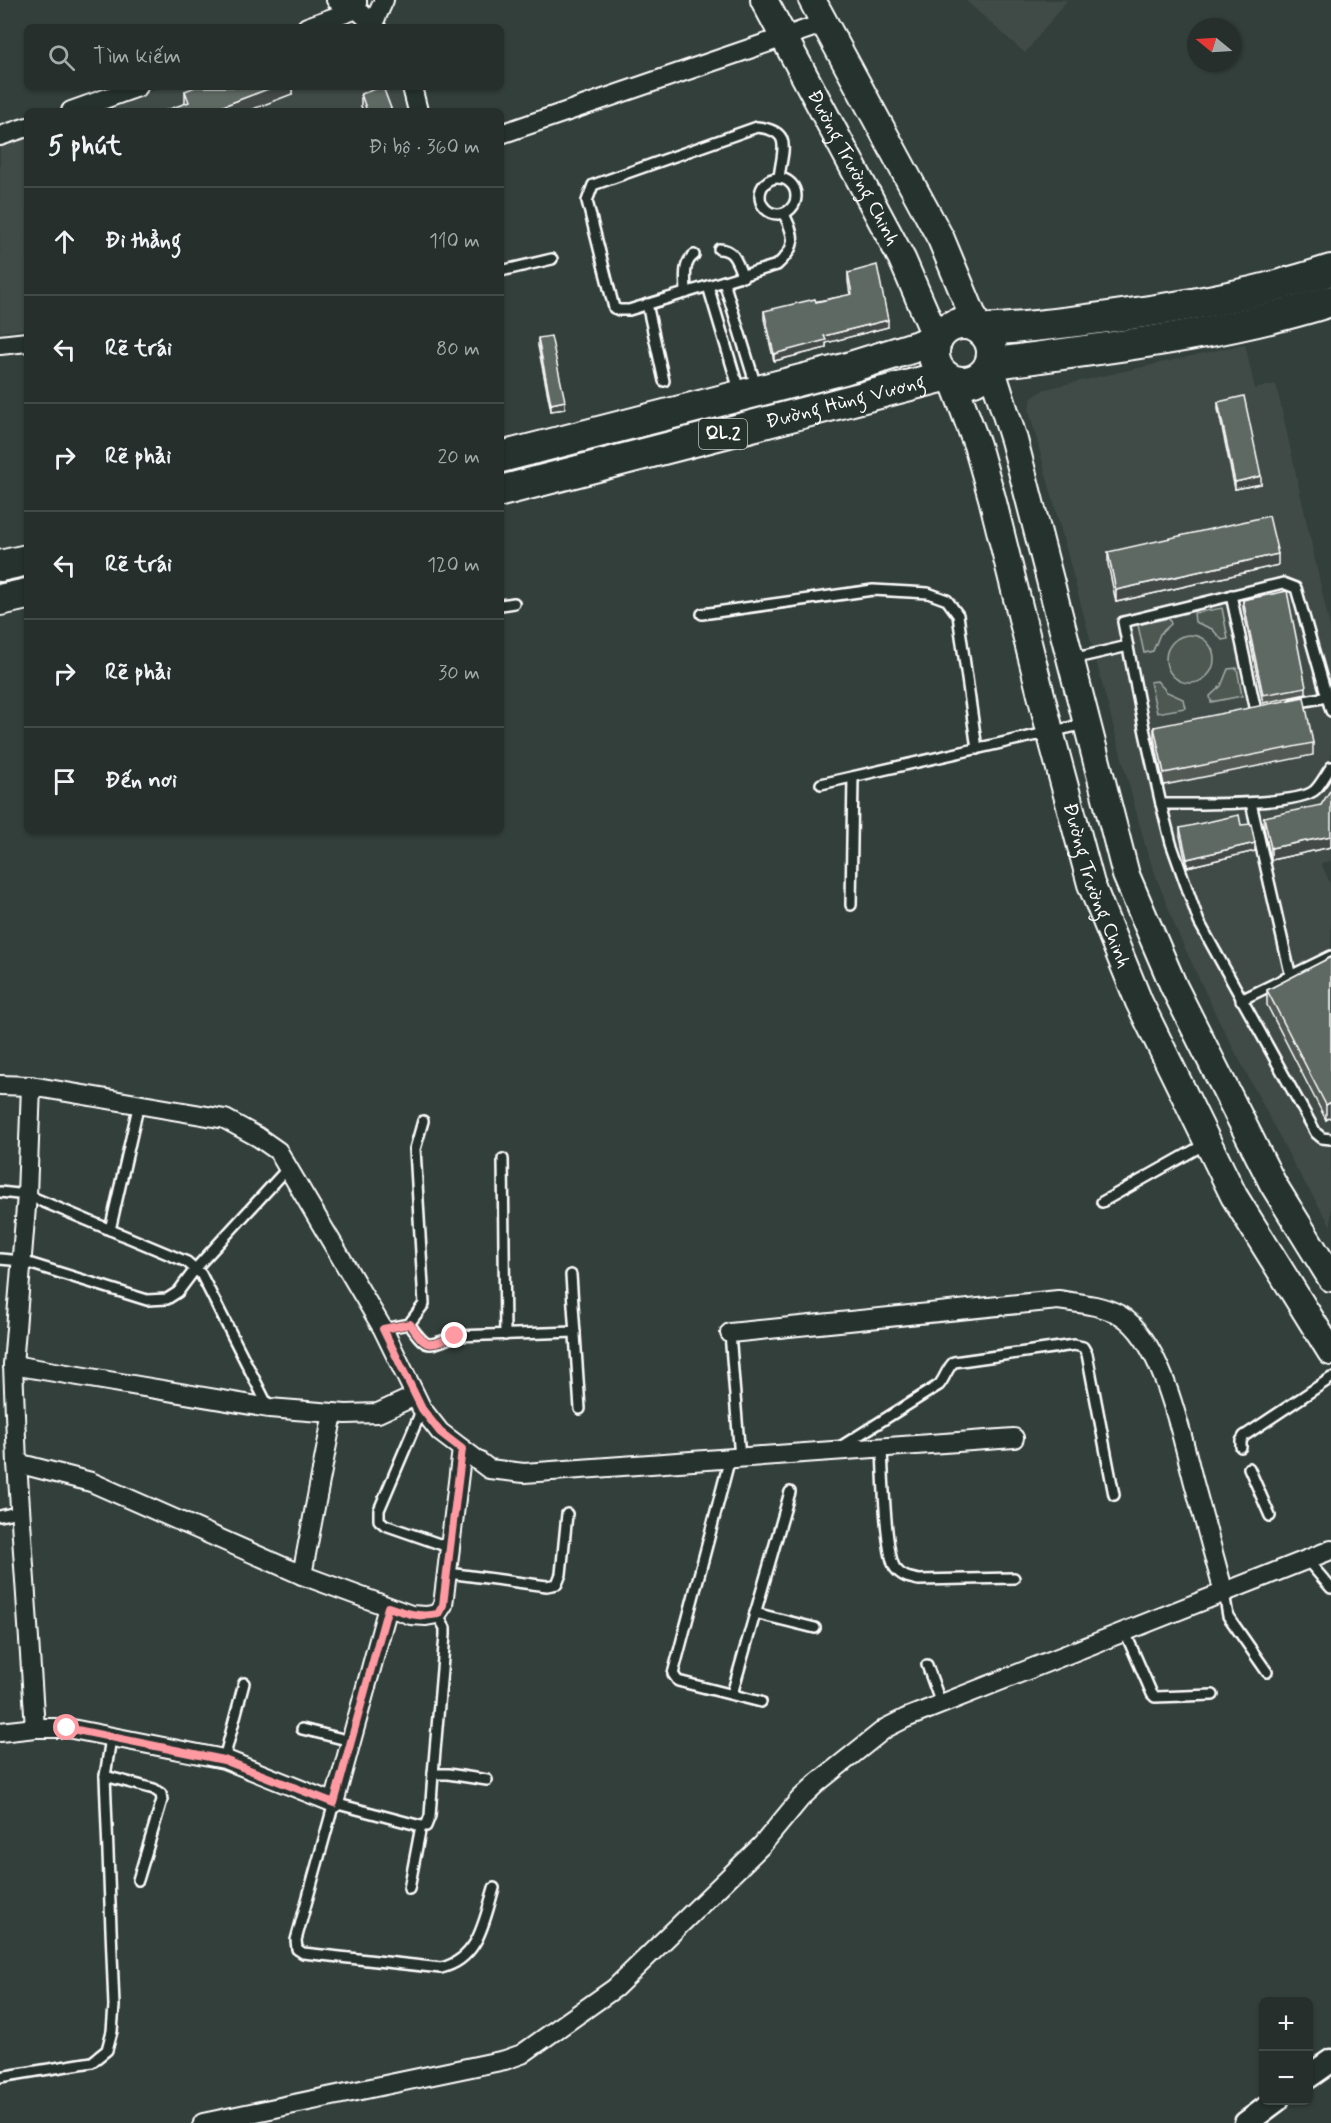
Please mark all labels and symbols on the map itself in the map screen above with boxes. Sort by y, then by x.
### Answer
north arrow [1187,18,1241,72]
street label: Đường Trường Chinh [801,85,906,250]
street label: Đường Hùng Vương [763,368,929,435]
road number: QL.2 [699,419,747,449]
street label: Đường Trường Chinh [1056,800,1137,972]
route end [441,1322,467,1348]
route start [53,1714,79,1740]

